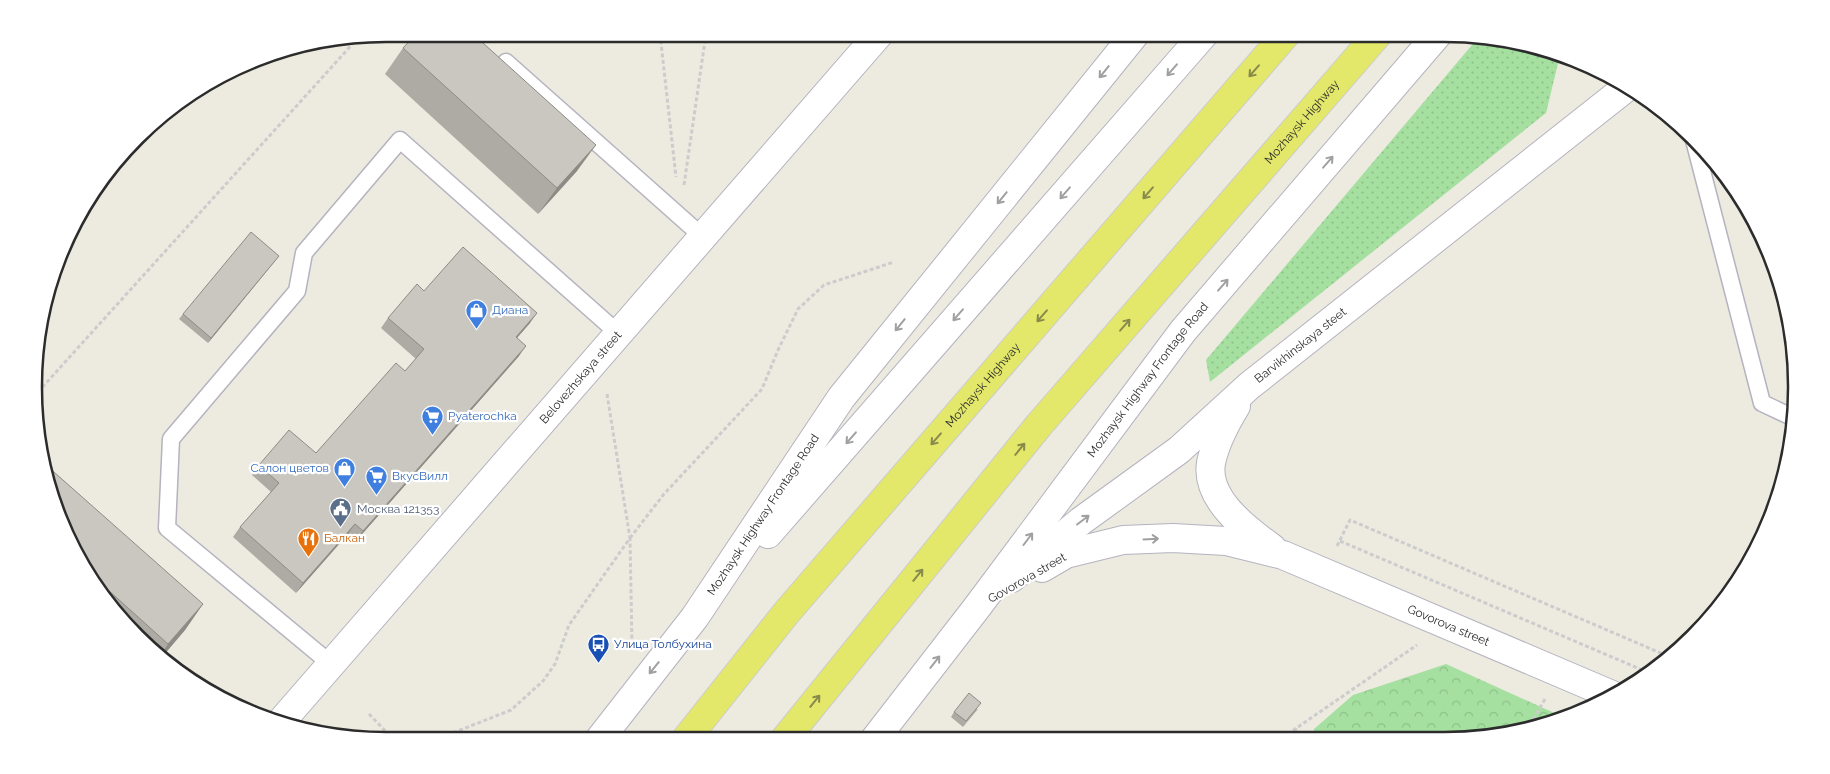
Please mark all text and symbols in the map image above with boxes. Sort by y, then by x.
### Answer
one-way arrow [1166,64,1178,77]
one-way arrow [1249,64,1260,77]
one-way arrow [1099,65,1110,78]
street label: Mozhaysk Highway [1262,77,1342,167]
one-way arrow [1323,155,1334,168]
one-way arrow [1060,186,1071,199]
one-way arrow [1142,187,1154,200]
one-way arrow [997,191,1008,204]
one-way arrow [1217,279,1228,292]
shop icon: Диана [464,298,488,329]
street label: Mozhaysk Highway Frontage Road [1084,300,1211,460]
place label: Диана [492,303,528,317]
street label: Barvikhinskaya steet [1252,305,1349,386]
one-way arrow [952,309,964,322]
one-way arrow [1036,310,1047,323]
one-way arrow [895,318,906,331]
one-way arrow [1120,319,1131,332]
street label: Belovezhskaya street [537,328,624,426]
street label: Mozhaysk Highway [943,340,1023,430]
supermarket icon: Pyaterochka [420,404,444,435]
place label: Pyaterochka [448,409,517,423]
street label: Mozhaysk Highway Frontage Road [704,431,822,598]
one-way arrow [846,431,857,444]
one-way arrow [930,433,941,446]
one-way arrow [1014,443,1025,456]
shop icon: Салон цветов [333,456,357,487]
place label: Салон цветов [251,461,329,475]
supermarket icon: ВкусВилл [364,464,388,495]
place label: ВкусВилл [392,469,448,483]
public building icon: Москва 121353 [329,497,353,528]
place label: Москва 121353 [357,502,439,516]
one-way arrow [1076,514,1089,525]
restaurant icon: Балкан [296,526,320,557]
place label: Балкан [324,531,365,545]
one-way arrow [1023,532,1033,546]
one-way arrow [1142,534,1158,543]
street label: Govorova street [986,550,1068,606]
one-way arrow [912,569,923,582]
street label: Govorova street [1405,602,1491,649]
bus stop icon: Улица Толбухина [586,632,610,663]
place label: Улица Толбухина [614,637,712,651]
one-way arrow [929,656,940,669]
one-way arrow [649,662,660,675]
one-way arrow [810,695,821,708]

